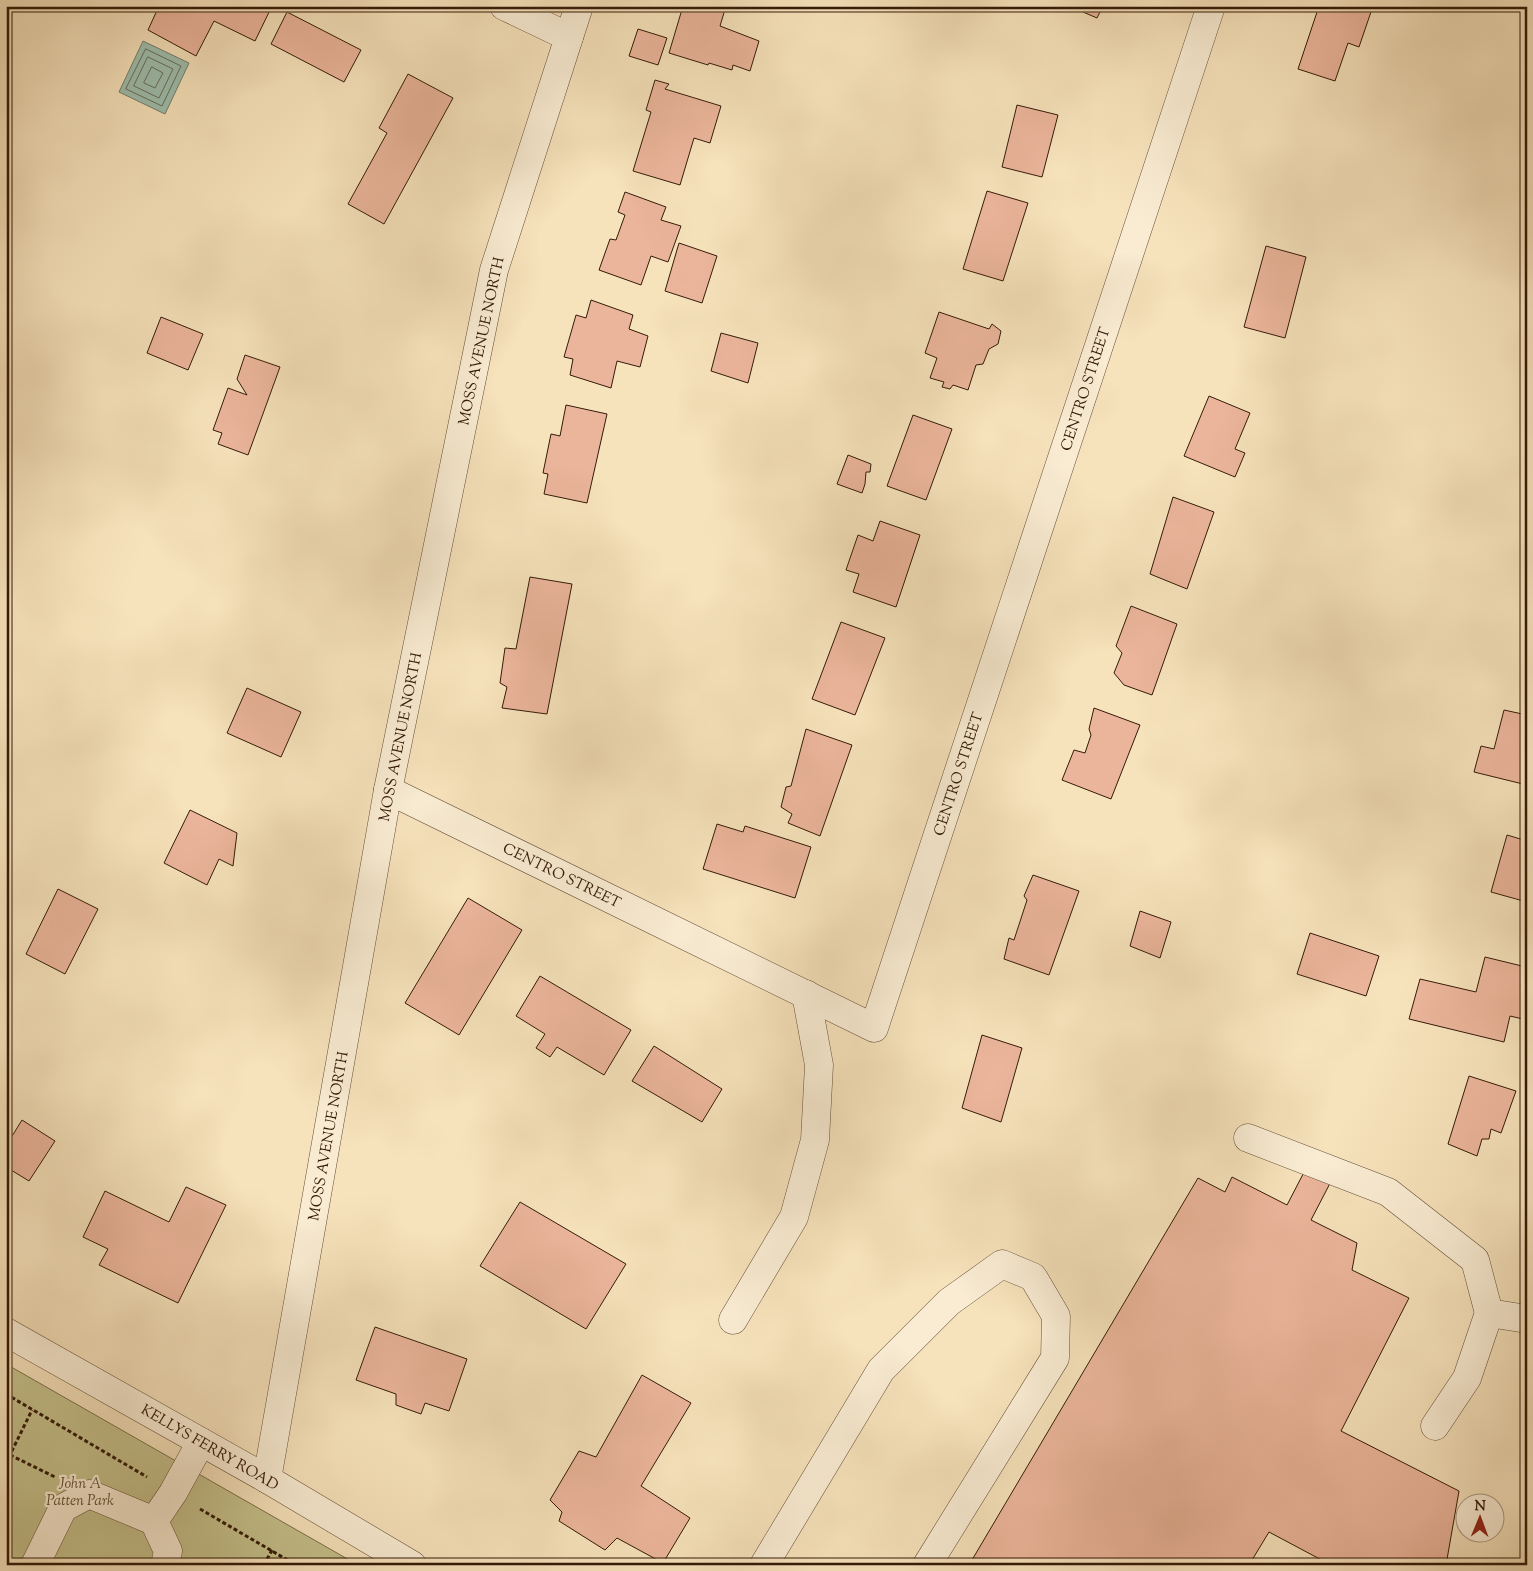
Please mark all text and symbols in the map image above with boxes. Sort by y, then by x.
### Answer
street label: MOSS AVENUE NORTH [454,255,511,427]
street label: CENTRO STREET [1057,324,1116,454]
street label: MOSS AVENUE NORTH [375,651,428,824]
street label: CENTRO STREET [930,709,989,839]
street label: CENTRO STREET [499,839,624,914]
street label: MOSS AVENUE NORTH [304,1050,355,1223]
street label: KELLYS FERRY ROAD [136,1400,282,1496]
park label: John A Patten Park [46,1474,114,1512]
north arrow [1456,1494,1506,1544]
text: N [1474,1497,1486,1517]

